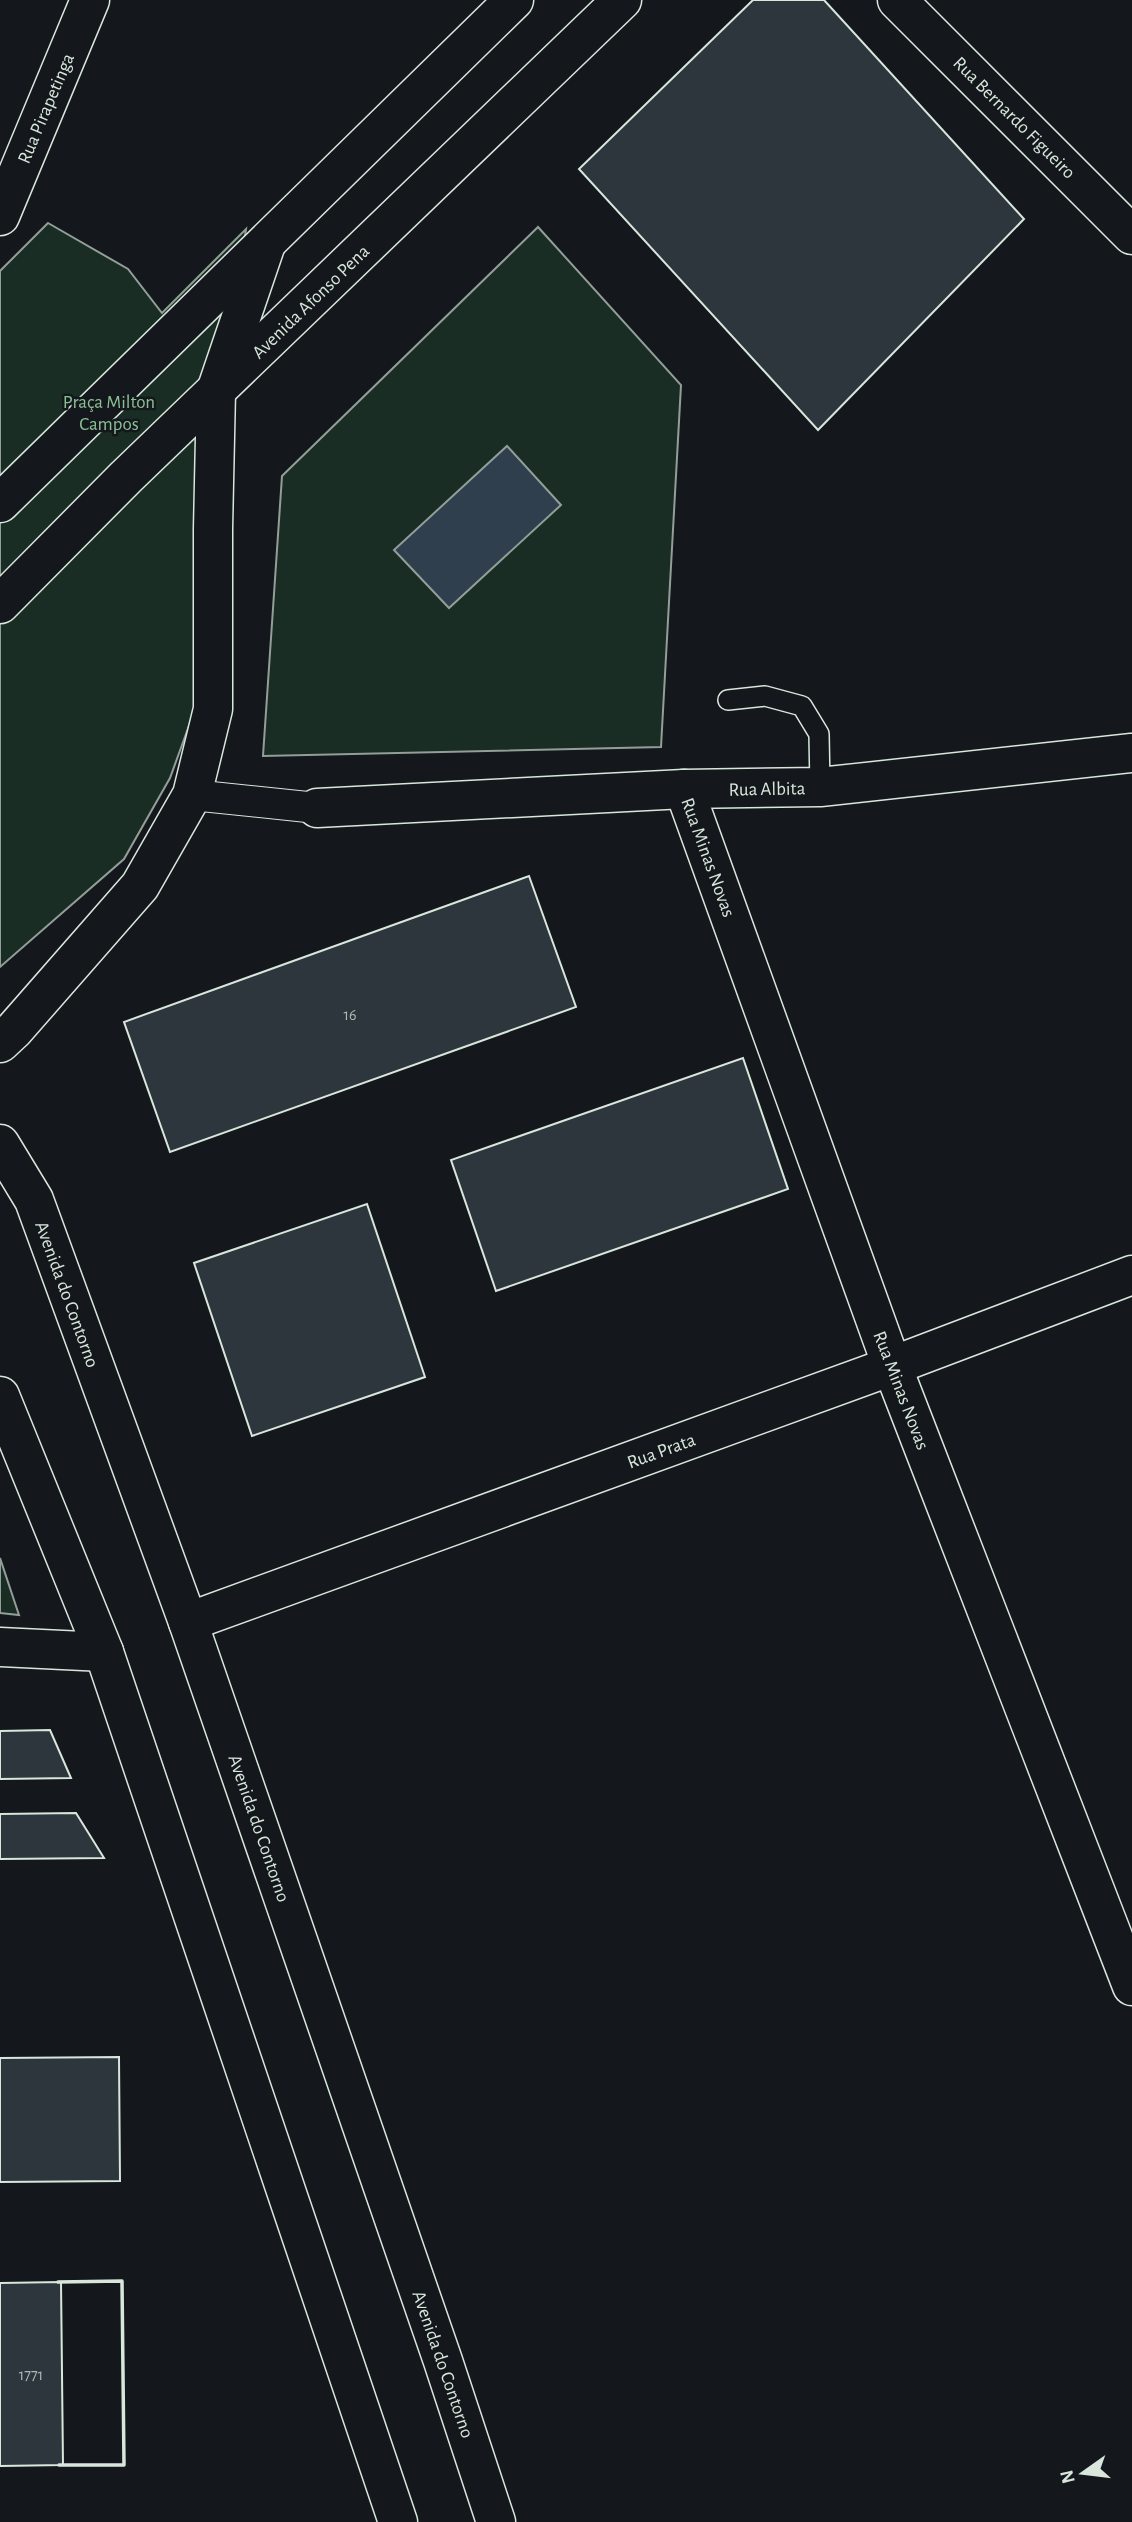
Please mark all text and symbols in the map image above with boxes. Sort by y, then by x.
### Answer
street label: Rua Pirapetinga [15,51,78,166]
street label: Rua Bernardo Figueiro [949,53,1079,183]
street label: Avenida Afonso Pena [249,241,373,363]
park label: Praça Milton Campos [63,393,155,434]
street label: Rua Albita [729,779,806,800]
street label: Rua Minas Novas [677,795,738,920]
house number: 16 [343,1007,357,1023]
street label: Avenida do Contorno [31,1219,102,1370]
street label: Rua Minas Novas [869,1329,932,1452]
street label: Rua Prata [625,1430,698,1472]
street label: Avenida do Contorno [224,1752,293,1905]
street label: Avenida do Contorno [408,2288,477,2441]
house number: 1771 [19,2367,43,2383]
north arrow [1048,2438,1118,2508]
text: N [1057,2468,1079,2485]

